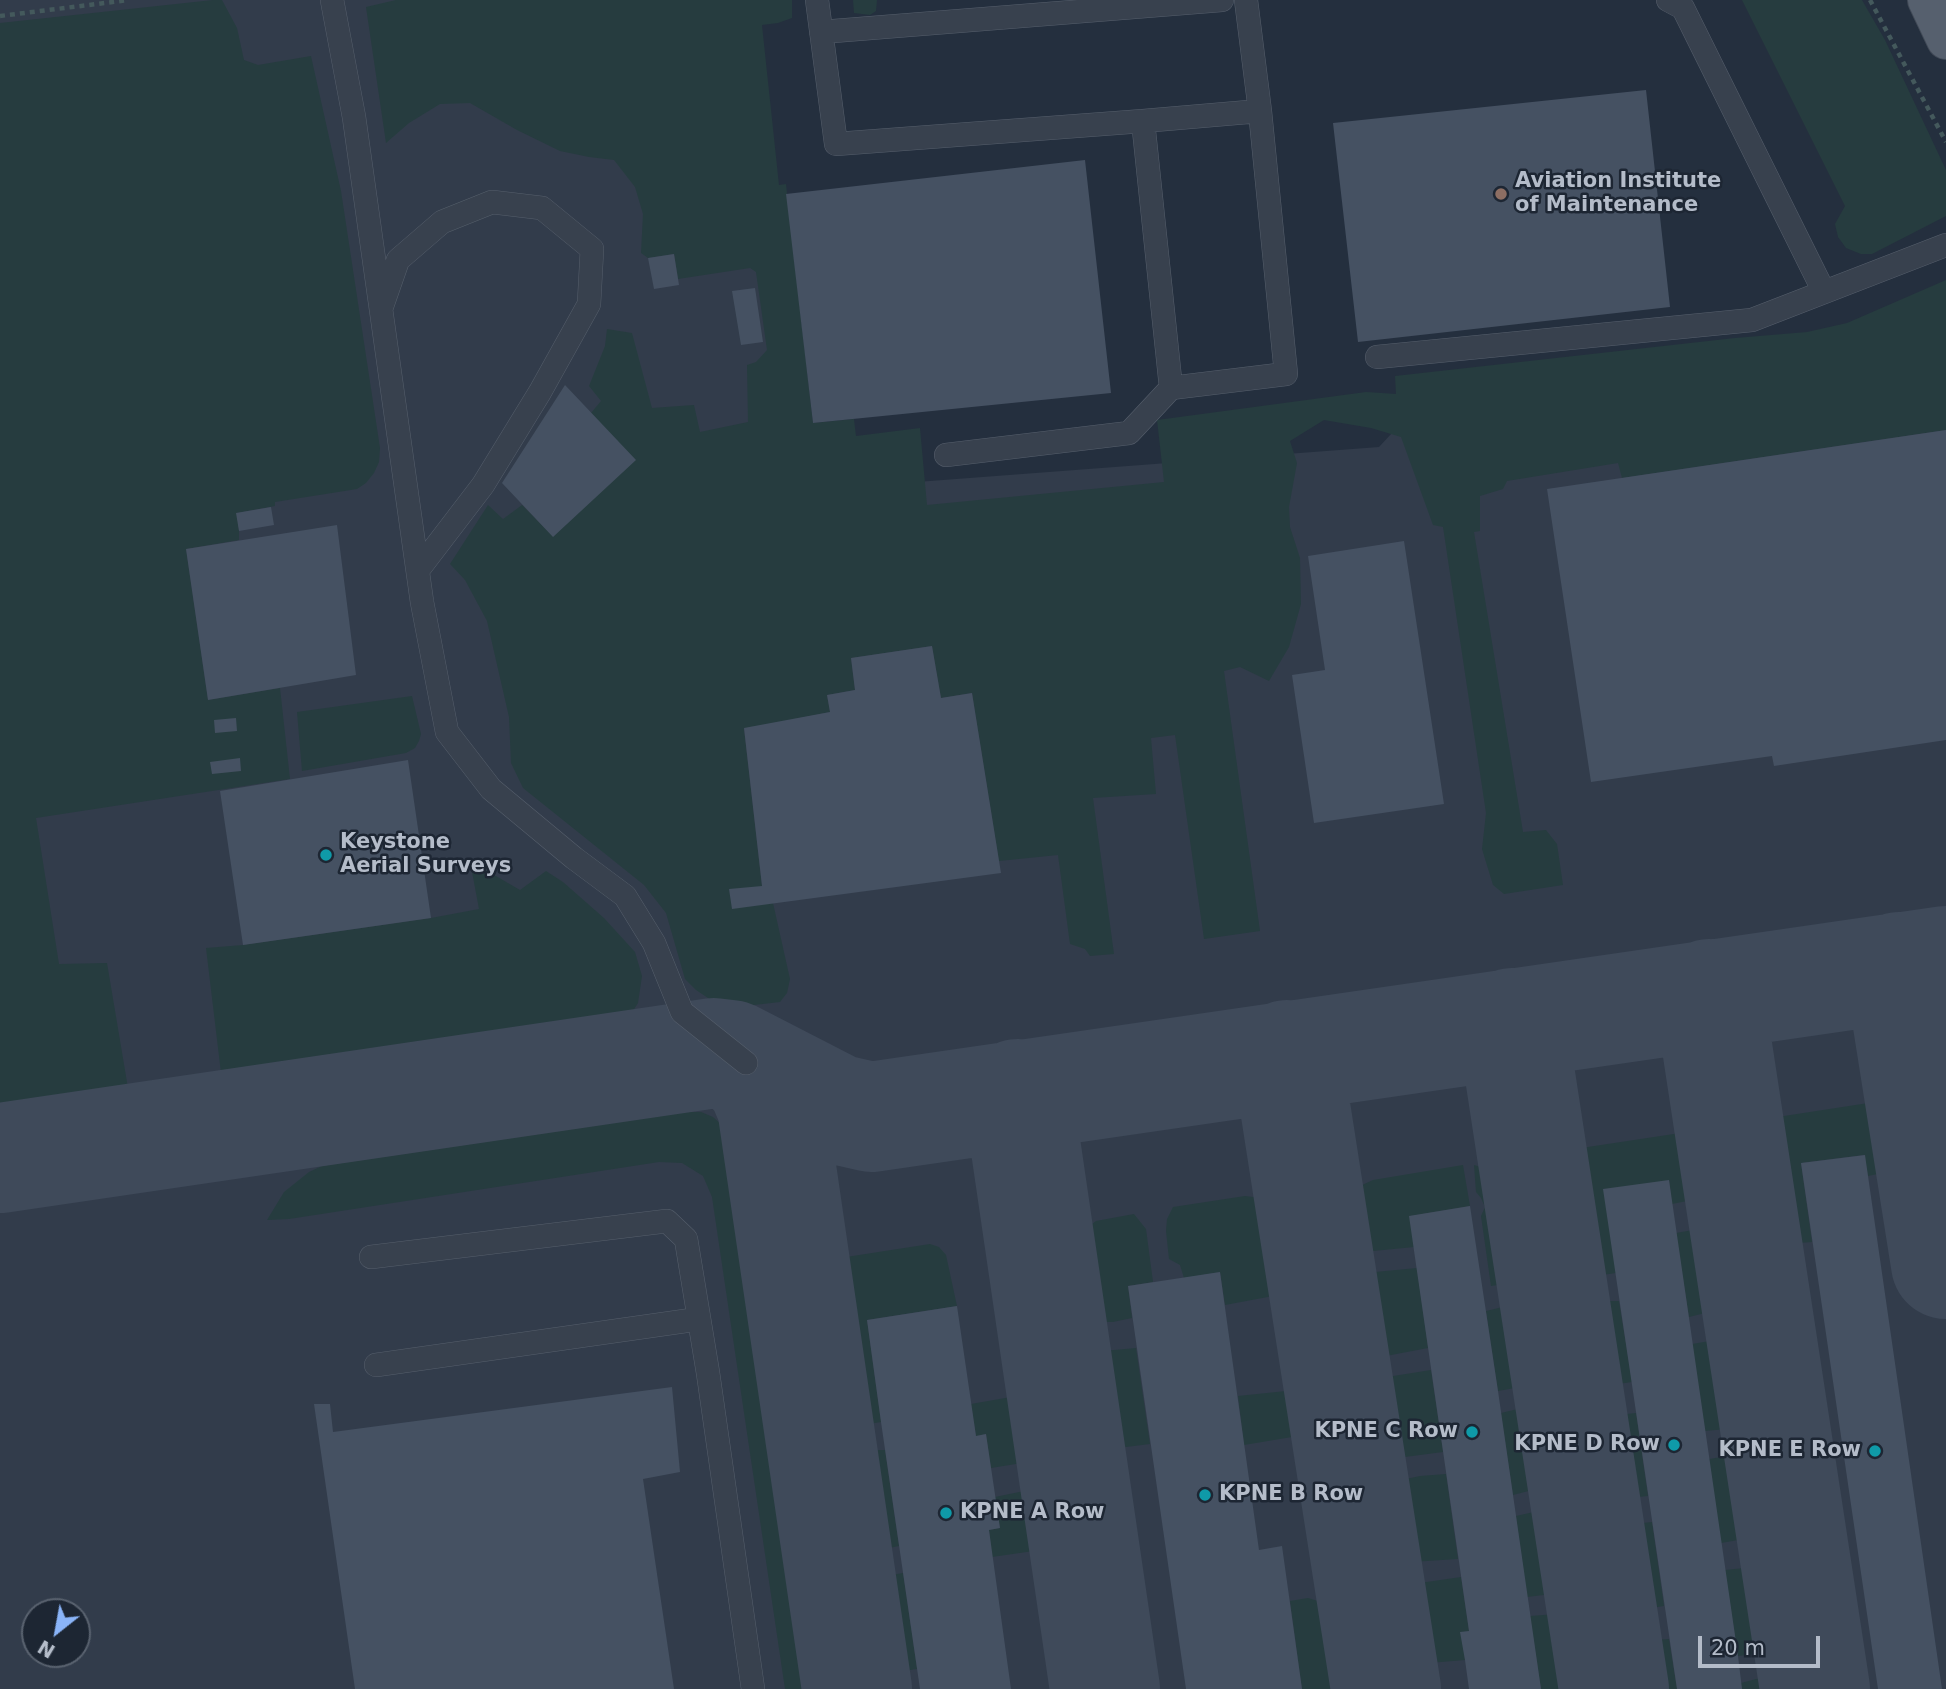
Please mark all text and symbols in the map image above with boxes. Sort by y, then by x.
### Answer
place label: Aviation Institute of Maintenance [1515,169,1721,219]
marker: Aviation Institute of Maintenance [1493,186,1509,202]
place label: Keystone Aerial Surveys [340,830,511,880]
marker: Keystone Aerial Surveys [318,847,334,863]
place label: KPNE C Row [1314,1419,1458,1445]
marker: KPNE C Row [1464,1424,1480,1440]
place label: KPNE D Row [1514,1432,1660,1458]
marker: KPNE D Row [1666,1437,1682,1453]
place label: KPNE E Row [1718,1438,1861,1464]
marker: KPNE E Row [1867,1443,1883,1459]
place label: KPNE B Row [1219,1482,1363,1508]
marker: KPNE B Row [1197,1487,1213,1503]
place label: KPNE A Row [960,1500,1104,1526]
marker: KPNE A Row [938,1505,954,1521]
north arrow [21,1598,91,1668]
scale bar [1701,1622,1824,1666]
text: N [34,1636,59,1663]
text: 20 m [1711,1636,1765,1660]

